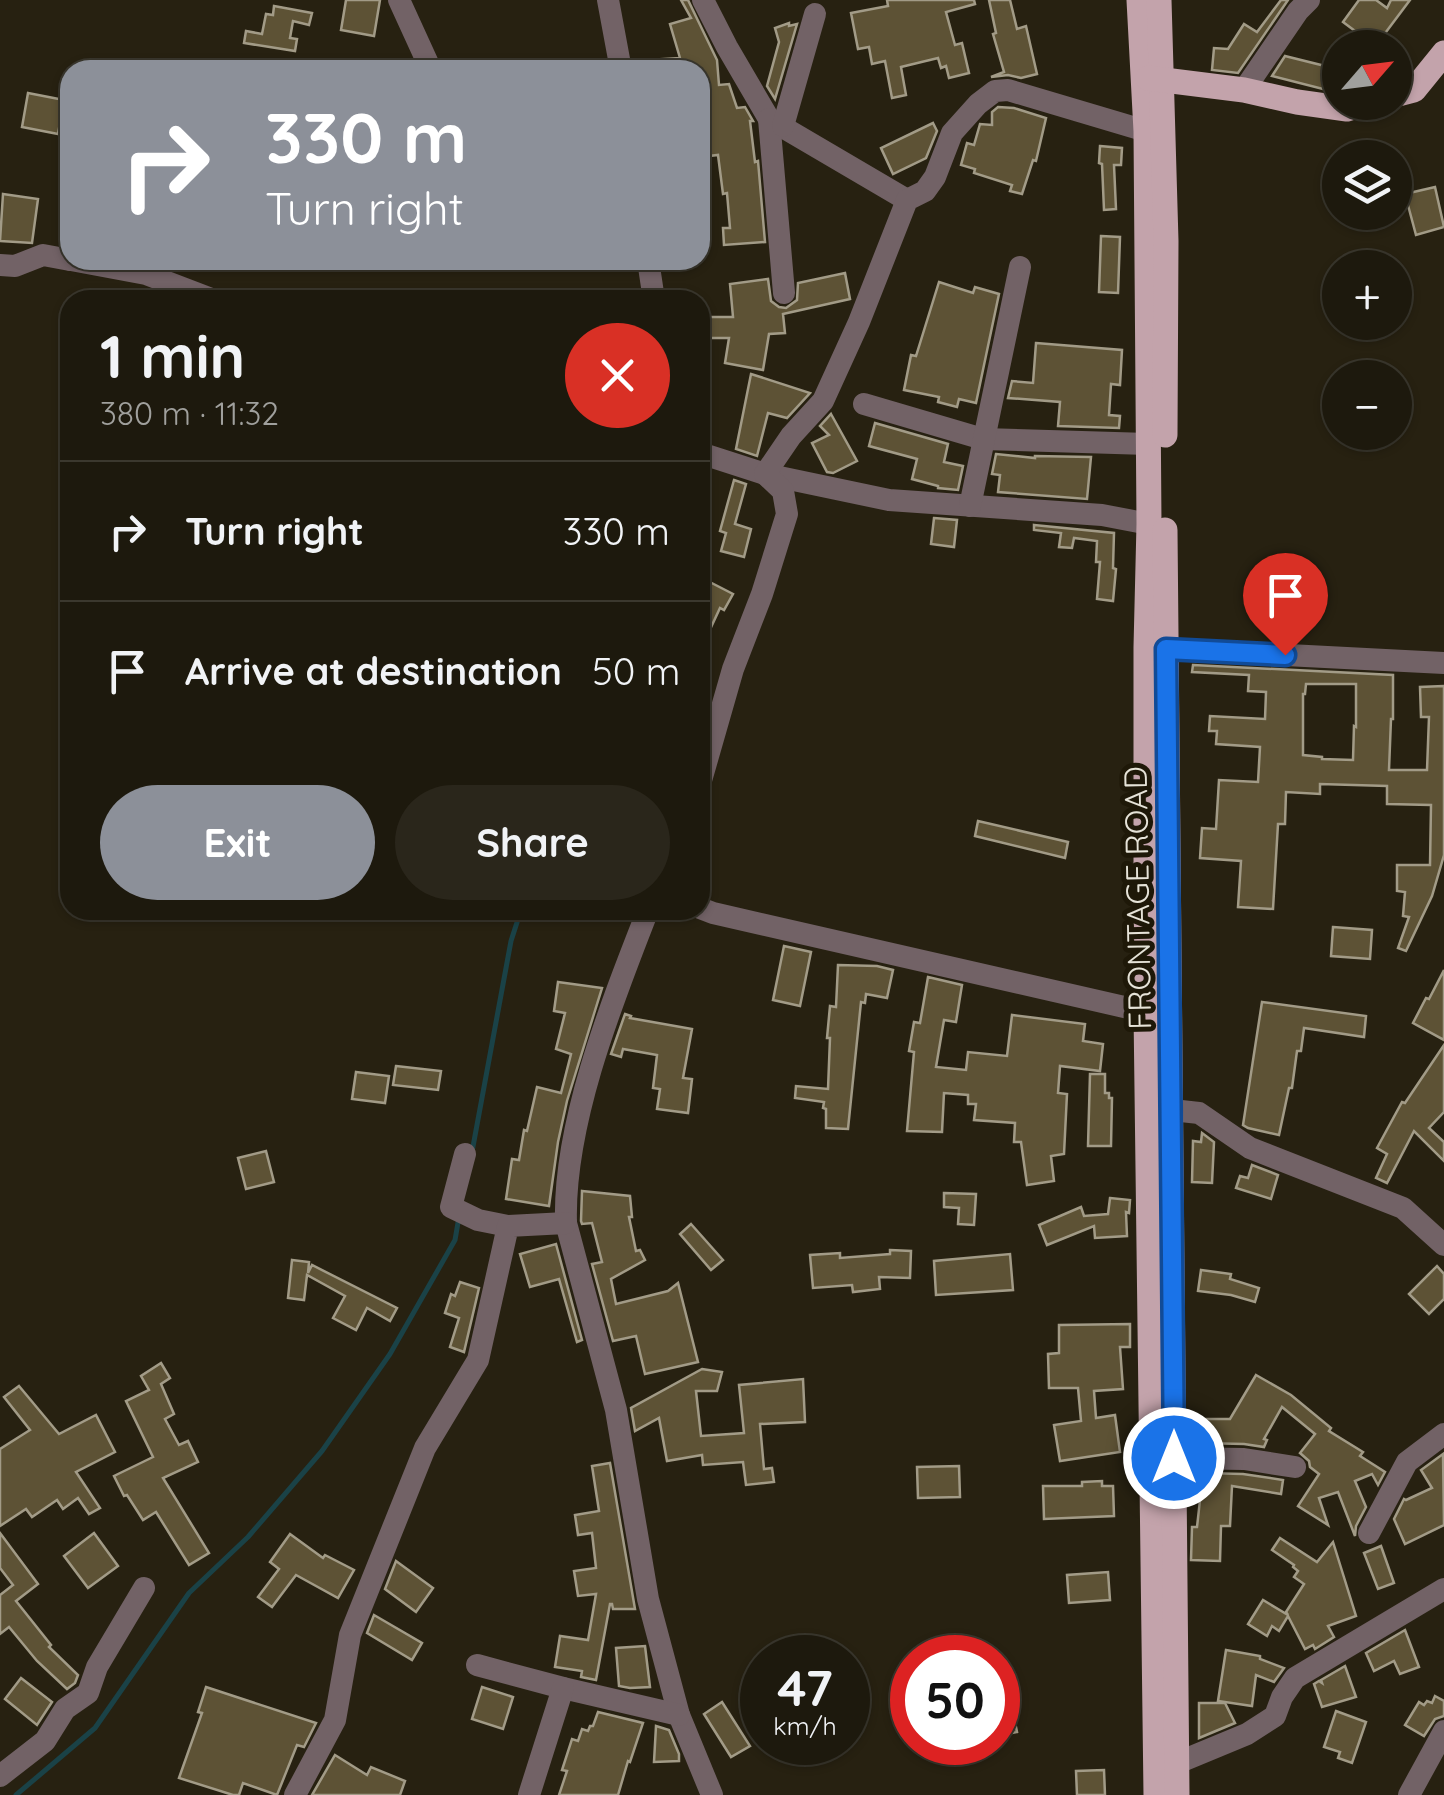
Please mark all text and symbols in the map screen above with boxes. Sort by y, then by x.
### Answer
north arrow [1322,30,1412,120]
map controls [1322,30,1412,450]
text: 330 m [265,93,467,181]
icon: right [100,100,230,230]
button: layers [1322,140,1412,230]
text: Turn right [265,180,464,236]
button: + [1322,250,1412,340]
text: 1 min [100,318,245,393]
button: close [565,323,670,428]
button: − [1322,360,1412,450]
text: 380 m · 11:32 [100,393,279,433]
icon: right [100,504,155,559]
text: Turn right [185,507,364,555]
text: 330 m [563,507,670,555]
pin [1243,553,1328,656]
icon: arrive [1258,568,1313,623]
icon: arrive [100,644,155,699]
text: Arrive at destination [185,647,562,695]
text: 50 m [592,647,680,695]
street label: FRONTAGE ROAD [1115,766,1159,1030]
button: Exit [100,785,375,900]
button: Share [395,785,670,900]
position arrow [1122,1406,1226,1510]
speed limit sign: 50 [890,1635,1020,1765]
text: 47 [777,1656,833,1719]
text: km/h [773,1710,837,1741]

